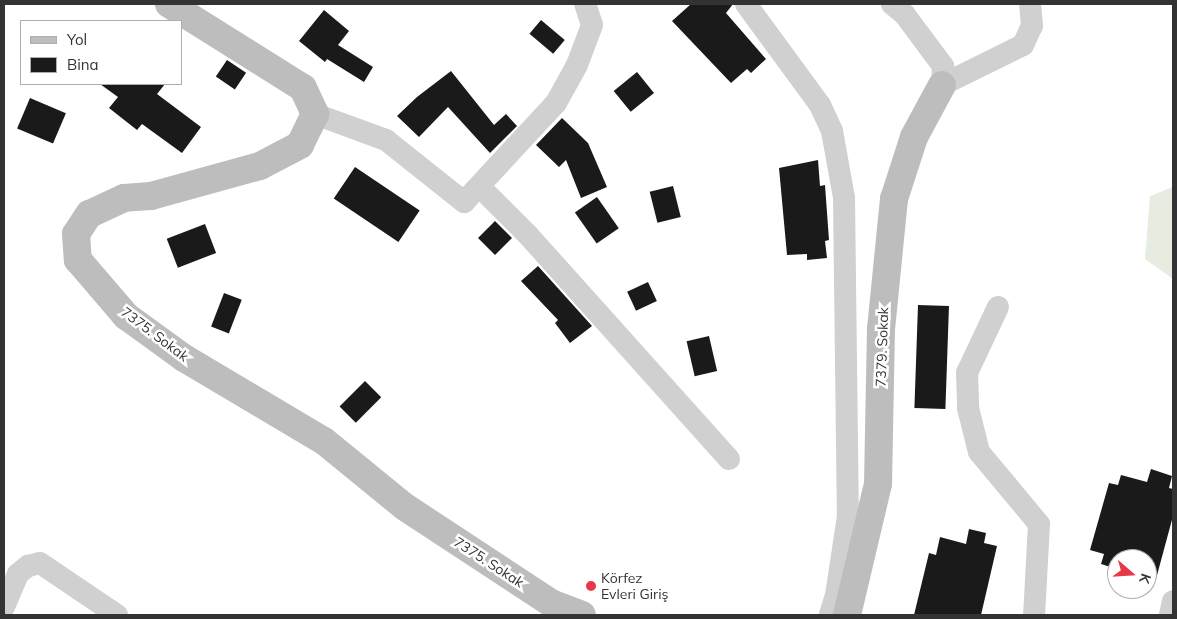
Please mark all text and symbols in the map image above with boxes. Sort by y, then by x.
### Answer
legend [20,20,182,85]
text: Yol [67,30,87,49]
text: Bina [67,55,99,74]
street label: 7375. Sokak [118,303,192,365]
street label: 7379. Sokak [872,307,892,387]
street label: 7375. Sokak [451,533,527,591]
north arrow [1107,549,1157,599]
place label: Körfez Evleri Giriş [601,570,668,602]
text: K [1135,571,1155,586]
marker: Körfez Evleri Giriş [585,580,597,592]

